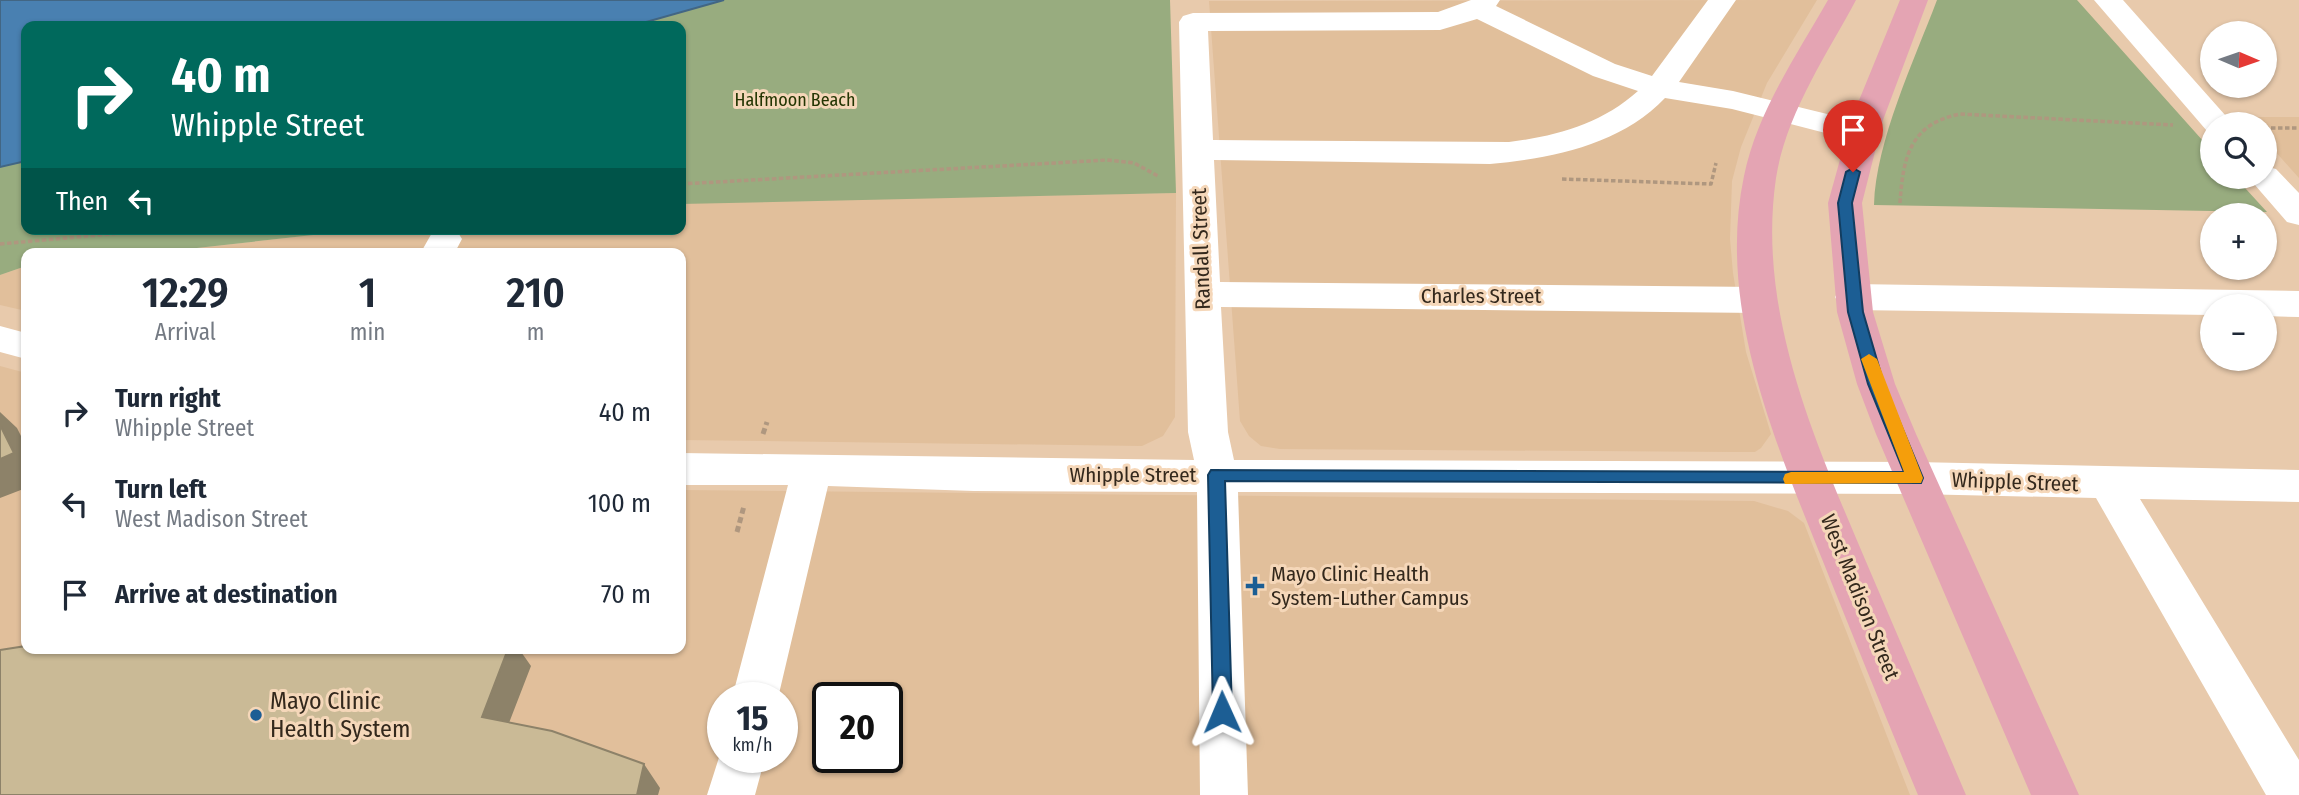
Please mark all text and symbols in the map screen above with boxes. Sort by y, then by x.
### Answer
north arrow [2200,21,2277,98]
map controls [2200,21,2277,371]
text: 40 m [171,46,271,105]
icon: right [56,49,147,140]
park label: Halfmoon Beach [735,89,855,111]
pin [1823,100,1883,172]
text: Whipple Street [171,106,364,144]
icon: arrive [1834,111,1872,149]
button: search [2200,112,2277,189]
icon: left [122,182,160,220]
text: Then [56,186,108,217]
street label: Randall Street [1186,188,1216,310]
button: + [2200,203,2277,280]
text: 12:29 [142,268,229,318]
text: 1 [359,268,376,318]
text: 210 [506,268,565,318]
street label: Charles Street [1421,283,1541,309]
button: − [2200,294,2277,371]
text: Arrival [155,318,216,346]
text: min [350,318,385,346]
text: m [527,318,545,346]
text: Turn right [115,383,221,414]
icon: right [56,394,94,432]
text: 40 m [599,397,651,428]
text: Whipple Street [115,414,254,442]
street label: Whipple Street [1070,462,1197,488]
street label: Whipple Street [1951,467,2079,497]
text: Turn left [115,474,207,505]
icon: left [56,485,94,523]
text: 100 m [588,488,651,519]
text: West Madison Street [115,505,308,533]
street label: West Madison Street [1815,510,1905,684]
place label: Mayo Clinic Health System-Luther Campus [1271,561,1469,611]
icon: arrive [56,576,94,614]
marker: Mayo Clinic Health System-Luther Campus [1245,576,1265,596]
text: Arrive at destination [115,579,338,610]
text: 70 m [601,579,651,610]
position arrow [1185,675,1259,749]
speed limit sign: 20 [812,682,903,773]
place label: Mayo Clinic Health System [270,687,410,743]
text: 15 [736,697,768,739]
marker: Mayo Clinic Health System [248,707,264,723]
text: km/h [732,734,773,756]

